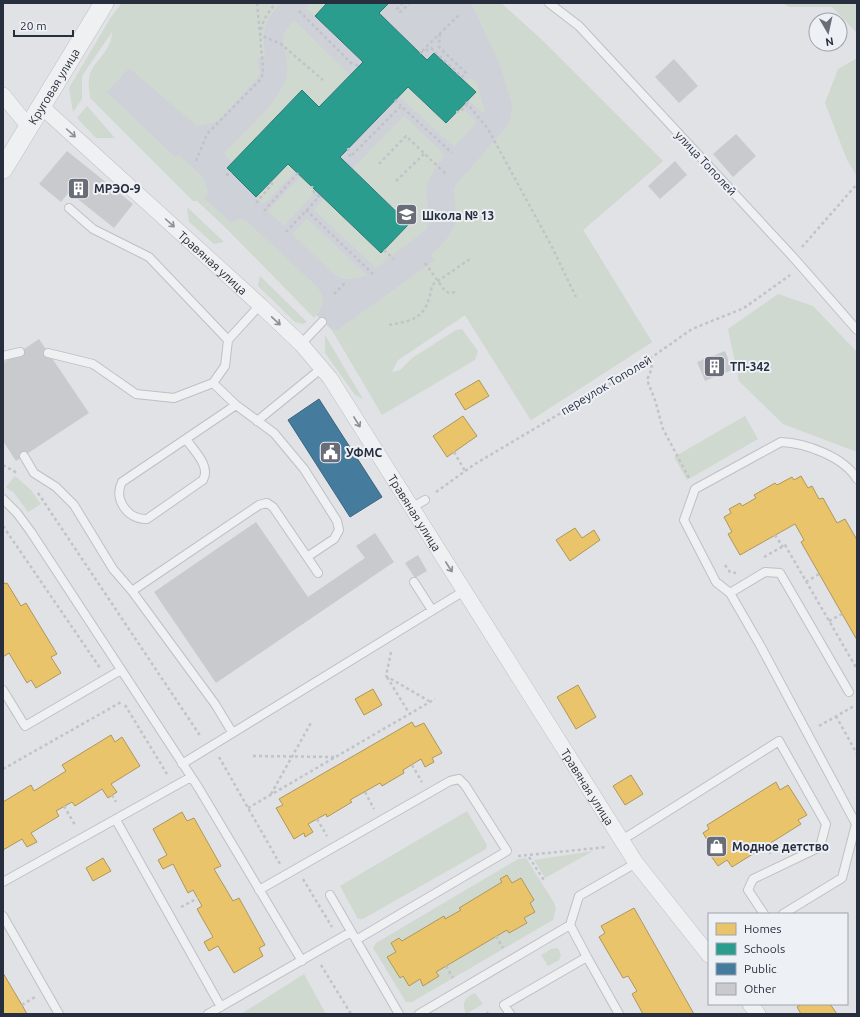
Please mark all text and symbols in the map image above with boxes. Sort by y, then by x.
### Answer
scale bar [14,12,73,38]
north arrow [808,12,848,52]
text: 20 m [20,19,47,32]
text: N [825,35,835,48]
street label: Круговая улица [25,46,82,127]
one-way arrow [66,128,76,138]
street label: улица Тополей [673,128,739,198]
building icon: МРЭО-9 [66,175,92,201]
place label: МРЭО-9 [94,182,141,195]
school or university icon: Школа № 13 [393,202,419,228]
place label: Школа № 13 [422,209,494,222]
one-way arrow [165,219,175,228]
street label: Травяная улица [176,228,250,297]
one-way arrow [271,316,281,326]
street label: переулок Тополей [558,353,654,417]
building icon: ТП-342 [702,353,728,379]
place label: ТП-342 [730,360,770,373]
one-way arrow [353,416,361,427]
public building icon: УФМС [318,439,344,465]
place label: УФМС [346,446,382,459]
street label: Травяная улица [386,472,444,553]
one-way arrow [445,561,453,573]
street label: Травяная улица [559,746,617,827]
shop icon: Модное детство [704,833,730,859]
place label: Модное детство [732,840,829,853]
legend [708,913,848,1005]
text: Homes [744,922,782,935]
text: Schools [744,942,785,955]
text: Public [744,962,777,975]
text: Other [744,982,777,995]

